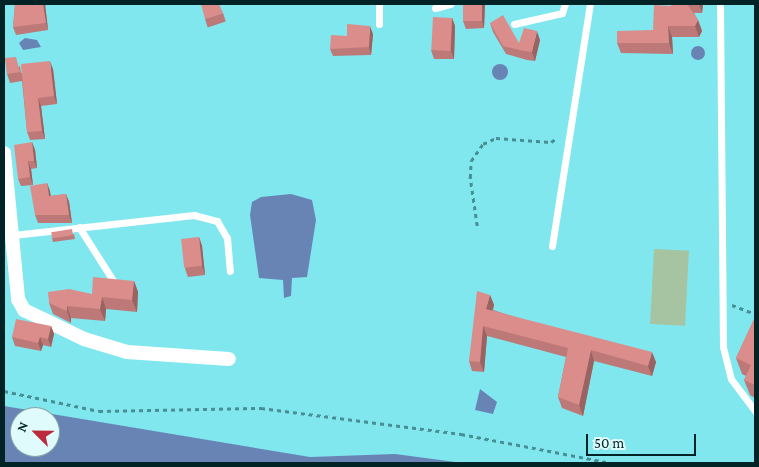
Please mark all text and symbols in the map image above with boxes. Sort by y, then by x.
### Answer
north arrow [10,407,60,457]
text: N [13,419,31,434]
scale bar [589,424,699,456]
text: 50 m [594,435,624,451]

